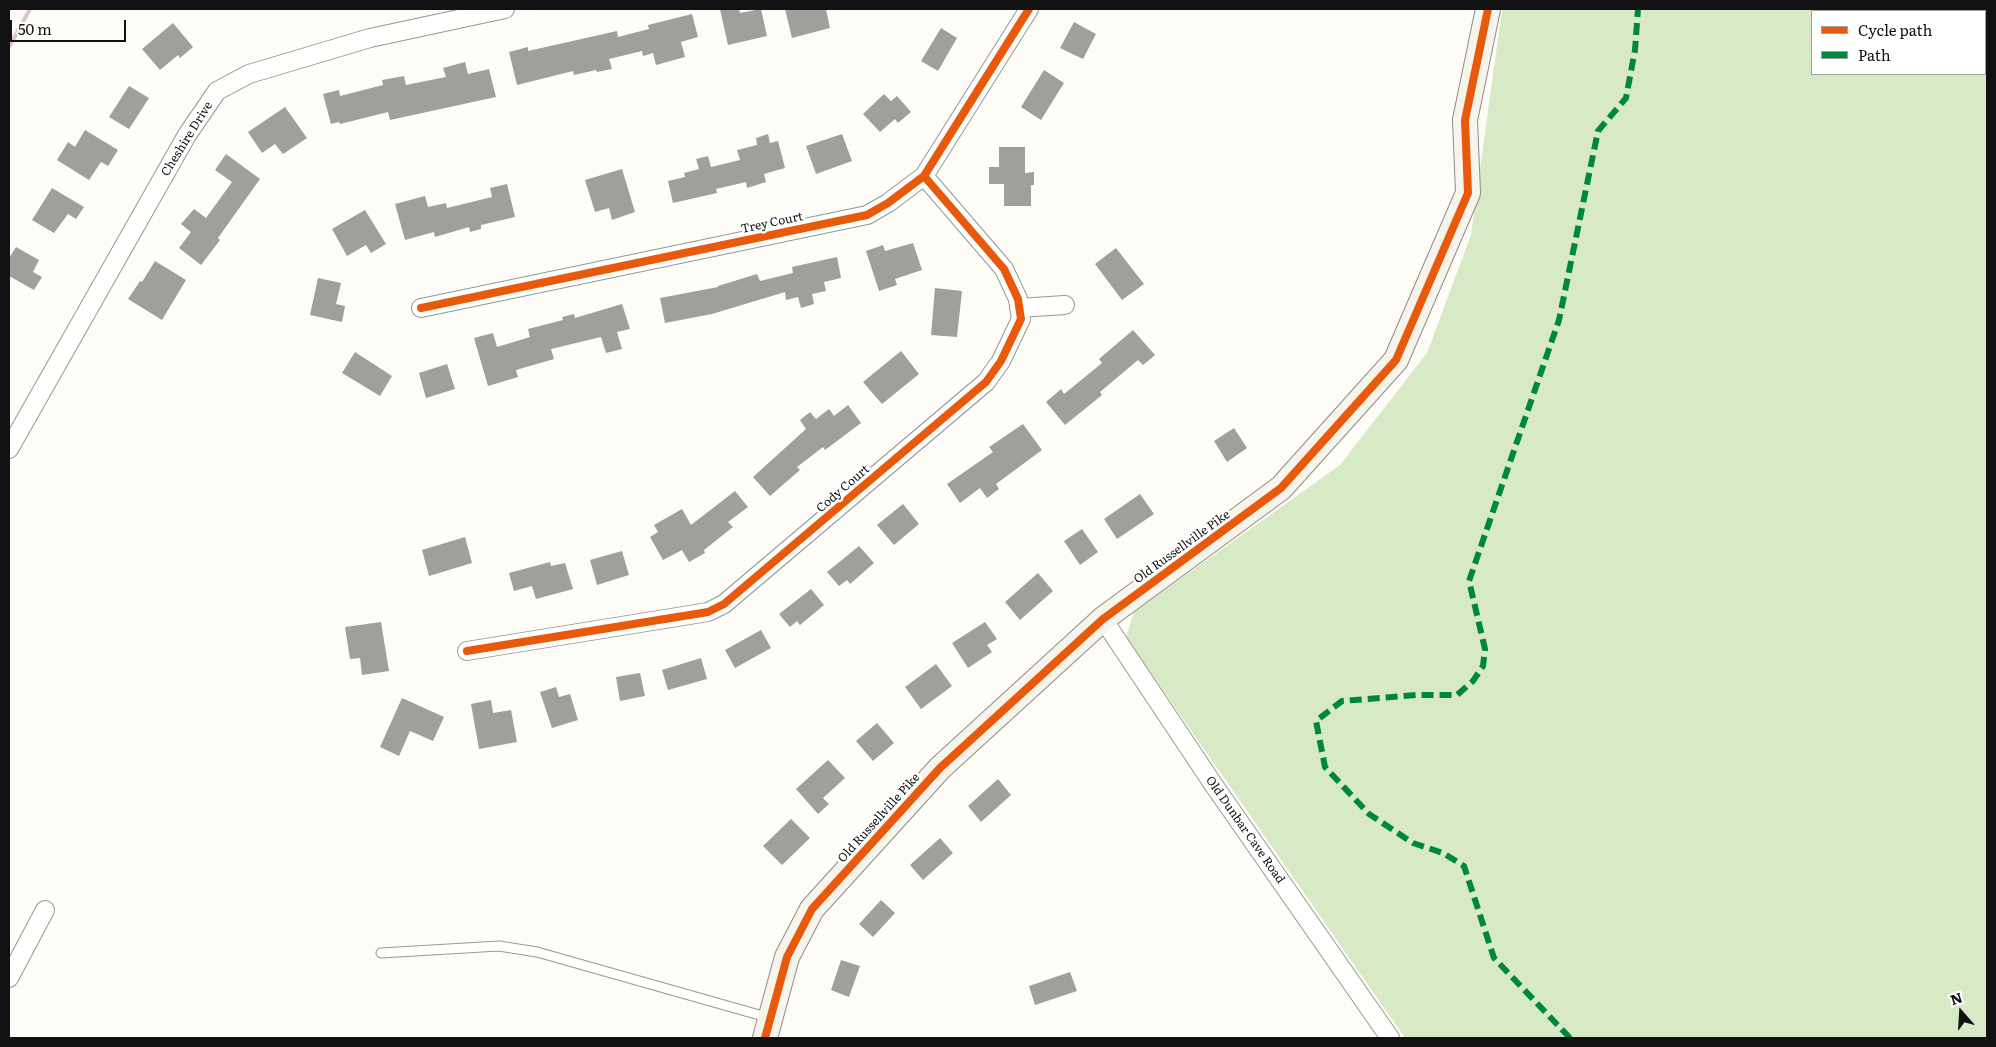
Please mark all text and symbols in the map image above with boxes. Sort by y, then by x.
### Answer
scale bar [12,10,129,42]
legend [1811,10,1986,75]
text: 50 m [18,17,52,40]
text: Cycle path [1858,18,1932,41]
text: Path [1858,43,1891,66]
street label: Cheshire Drive [158,99,216,179]
street label: Trey Court [740,209,804,237]
street label: Cody Court [814,462,872,516]
street label: Old Russellville Pike [1131,507,1233,587]
street label: Old Russellville Pike [835,770,923,866]
street label: Old Dunbar Cave Road [1203,774,1287,886]
text: N [1947,986,1965,1009]
north arrow [1936,987,1986,1037]

